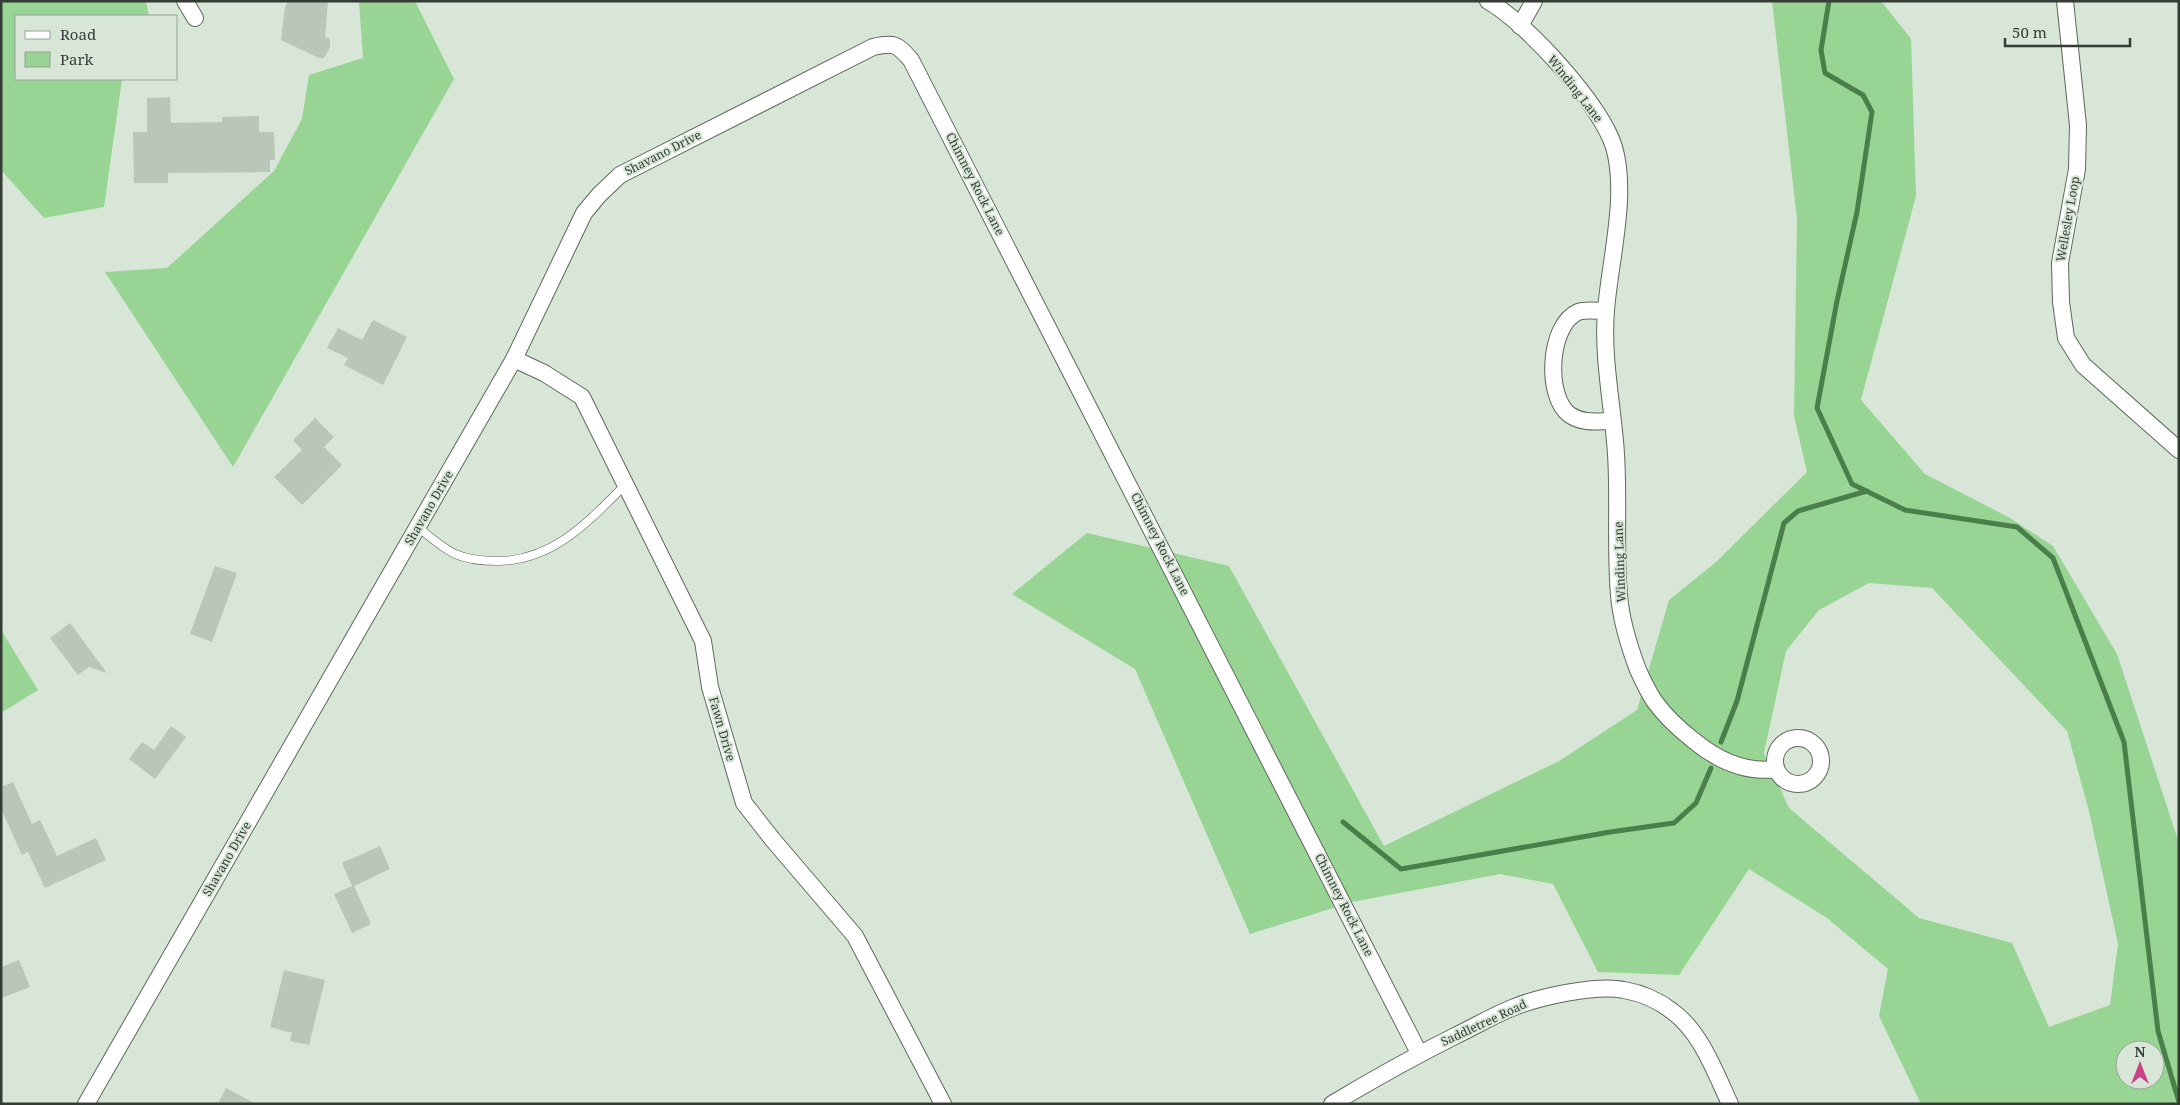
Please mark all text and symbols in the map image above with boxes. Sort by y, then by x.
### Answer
legend [15,15,178,80]
scale bar [2005,15,2130,47]
text: 50 m [2012,22,2047,42]
text: Road [60,24,96,44]
text: Park [60,49,94,69]
street label: Winding Lane [1544,52,1607,126]
street label: Shavano Drive [621,126,704,179]
street label: Chimney Rock Lane [942,129,1009,238]
street label: Wellesley Loop [2052,175,2083,263]
street label: Shavano Drive [400,467,457,548]
street label: Chimney Rock Lane [1127,489,1194,598]
street label: Winding Lane [1610,521,1629,603]
street label: Fawn Drive [705,695,740,763]
street label: Shavano Drive [198,818,255,899]
street label: Chimney Rock Lane [1311,850,1378,959]
street label: Saddletree Road [1438,995,1530,1050]
north arrow [2115,1040,2165,1090]
text: N [2134,1042,2146,1061]

